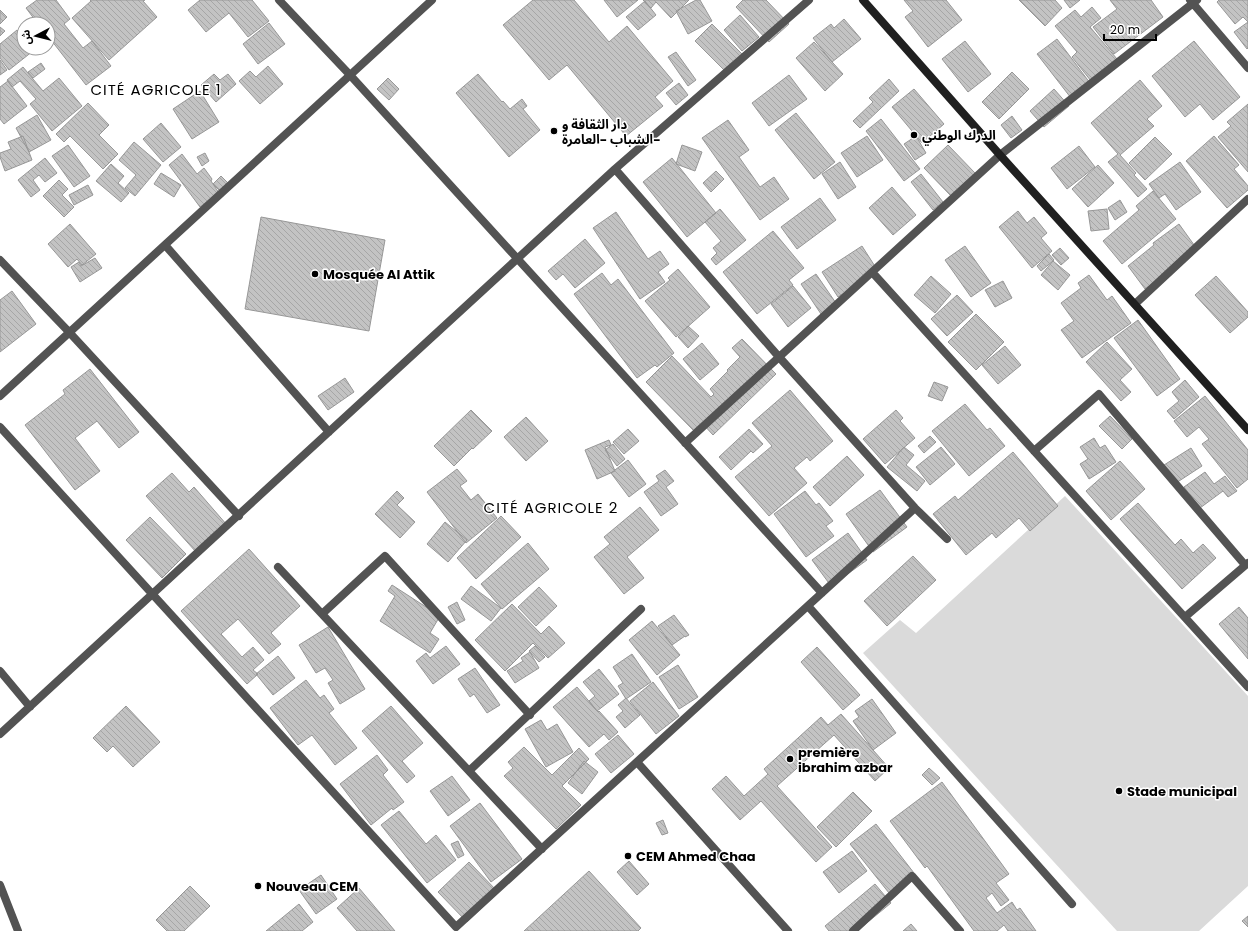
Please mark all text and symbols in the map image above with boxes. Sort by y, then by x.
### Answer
north arrow [16,16,56,56]
scale bar [1104,16,1156,42]
text: 20 m [1110,21,1140,38]
text: ش [17,29,35,46]
district label: CITÉ AGRICOLE 1 [90,79,222,100]
place label: دار الثقافة و الشباب -العامرة- [562,115,661,149]
marker: دار الثقافة و الشباب -العامرة- [549,126,559,136]
place label: الدرك الوطني [922,126,996,146]
marker: الدرك الوطني [909,130,919,140]
place label: Mosquée Al Attik [323,265,435,284]
marker: Mosquée Al Attik [310,269,320,279]
district label: CITÉ AGRICOLE 2 [484,497,618,518]
place label: première ibrahim azbar [798,743,893,777]
marker: première ibrahim azbar [785,754,795,764]
place label: Stade municipal [1127,782,1237,801]
marker: Stade municipal [1114,786,1124,796]
place label: CEM Ahmed Chaa [636,847,756,866]
marker: CEM Ahmed Chaa [623,851,633,861]
place label: Nouveau CEM [266,877,358,896]
marker: Nouveau CEM [253,881,263,891]

